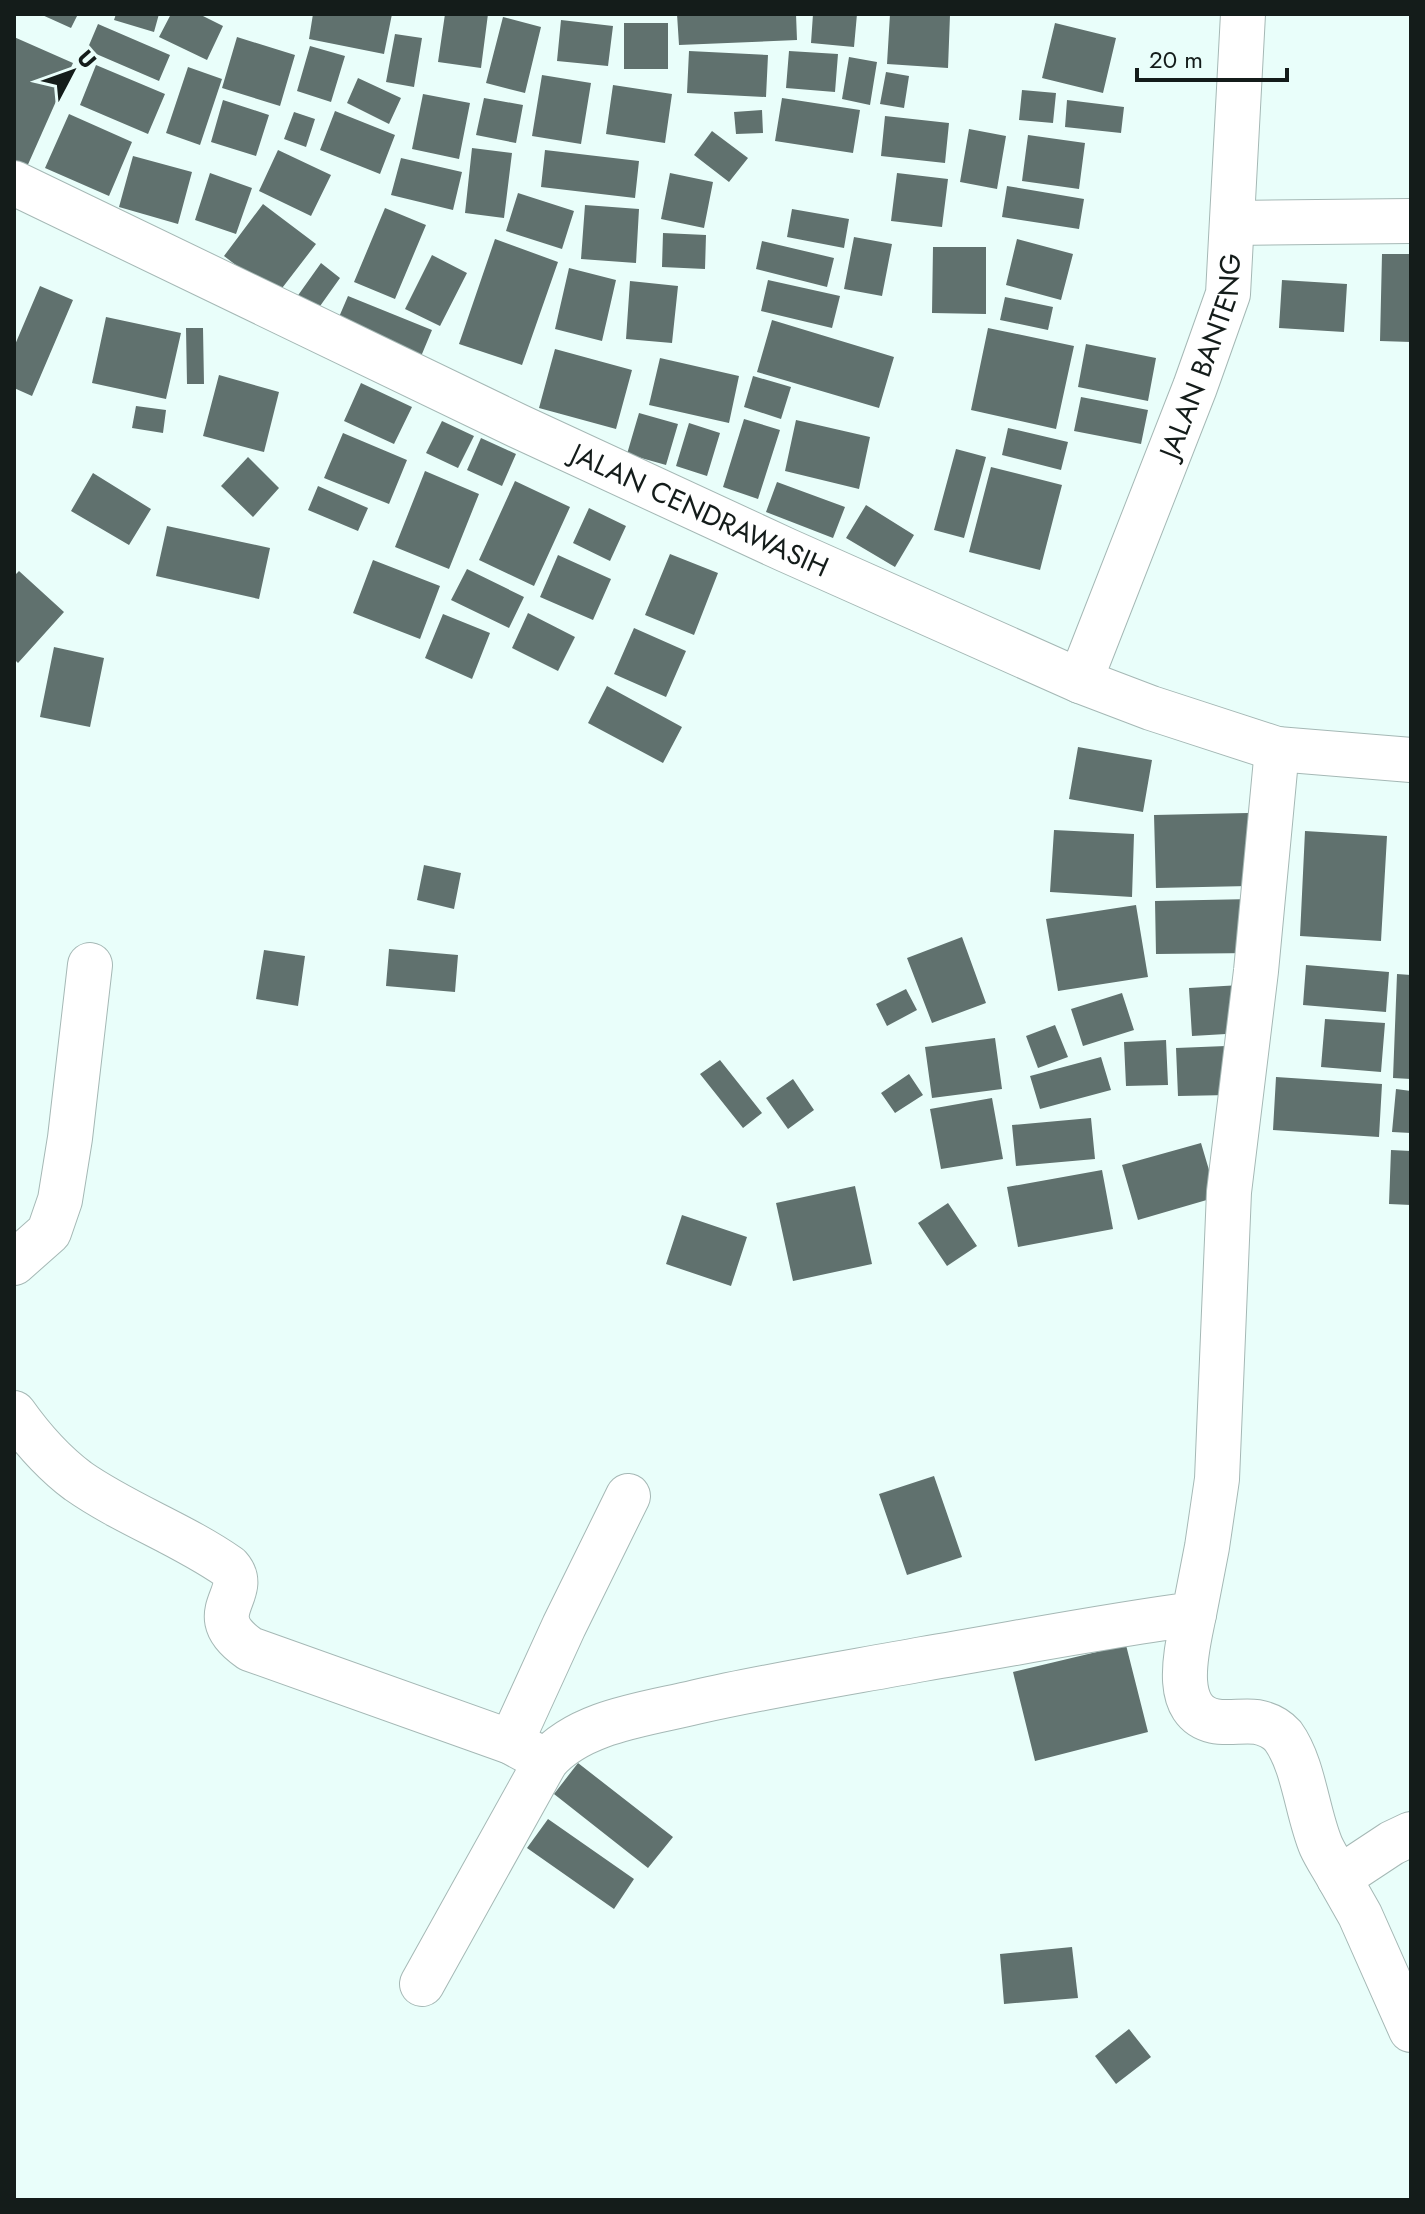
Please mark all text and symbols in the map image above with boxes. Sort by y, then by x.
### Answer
north arrow [32,32,112,112]
scale bar [1137,32,1287,82]
text: 20 m [1149,42,1203,77]
text: U [70,43,104,75]
street label: JALAN BANTENG [1148,252,1251,468]
street label: JALAN CENDRAWASIH [561,432,835,588]

